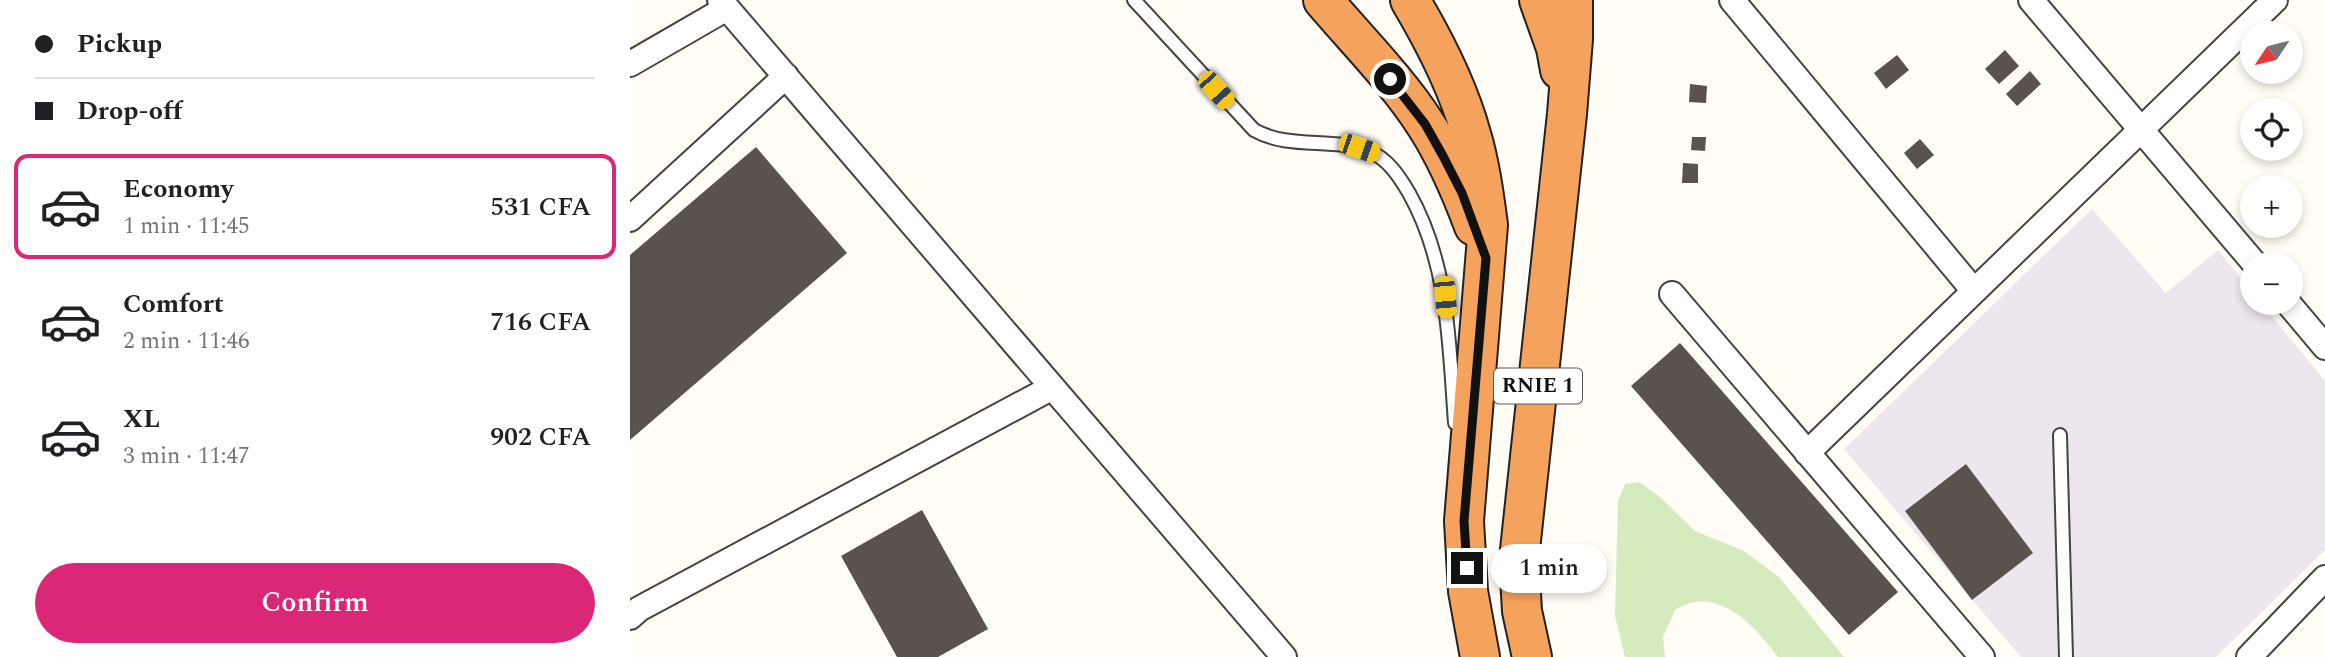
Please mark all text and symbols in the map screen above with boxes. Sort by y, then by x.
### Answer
north arrow [2240,21,2303,84]
map controls [2240,21,2303,315]
text: Pickup [77,24,162,64]
route start [1374,63,1406,95]
car [1195,67,1238,113]
text: Drop-off [77,91,182,131]
button: locate [2240,98,2303,161]
car [1336,131,1383,165]
text: Economy [123,169,233,209]
icon: car [39,175,102,238]
button: + [2240,175,2303,238]
text: 531 CFA [490,187,591,227]
text: 1 min · 11:45 [123,209,250,244]
button: − [2240,252,2303,315]
car [1433,275,1458,319]
text: Comfort [123,284,224,324]
icon: car [39,290,102,353]
text: 716 CFA [490,302,591,342]
text: 2 min · 11:46 [123,324,250,359]
road number: RNIE 1 [1494,368,1582,404]
text: XL [123,399,160,439]
icon: car [39,405,102,468]
text: 902 CFA [490,417,591,457]
text: 3 min · 11:47 [123,439,250,474]
callout: 1 min [1492,544,1607,592]
text: 1 min [1519,551,1579,586]
route end [1451,552,1483,584]
button: Confirm [35,563,595,643]

